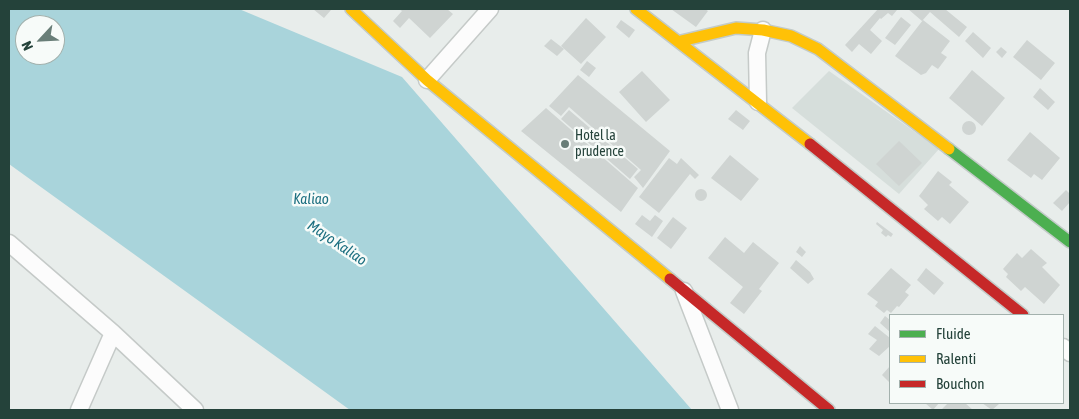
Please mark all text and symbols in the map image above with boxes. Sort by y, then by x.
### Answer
north arrow [15,15,65,65]
text: N [18,39,36,53]
place label: Hotel la prudence [575,128,624,160]
marker: Hotel la prudence [559,138,571,150]
water label: Kaliao [293,190,329,208]
water label: Mayo Kaliao [304,217,370,269]
legend [889,314,1064,404]
text: Fluide [936,325,971,342]
text: Ralenti [936,350,976,367]
text: Bouchon [936,375,985,392]

